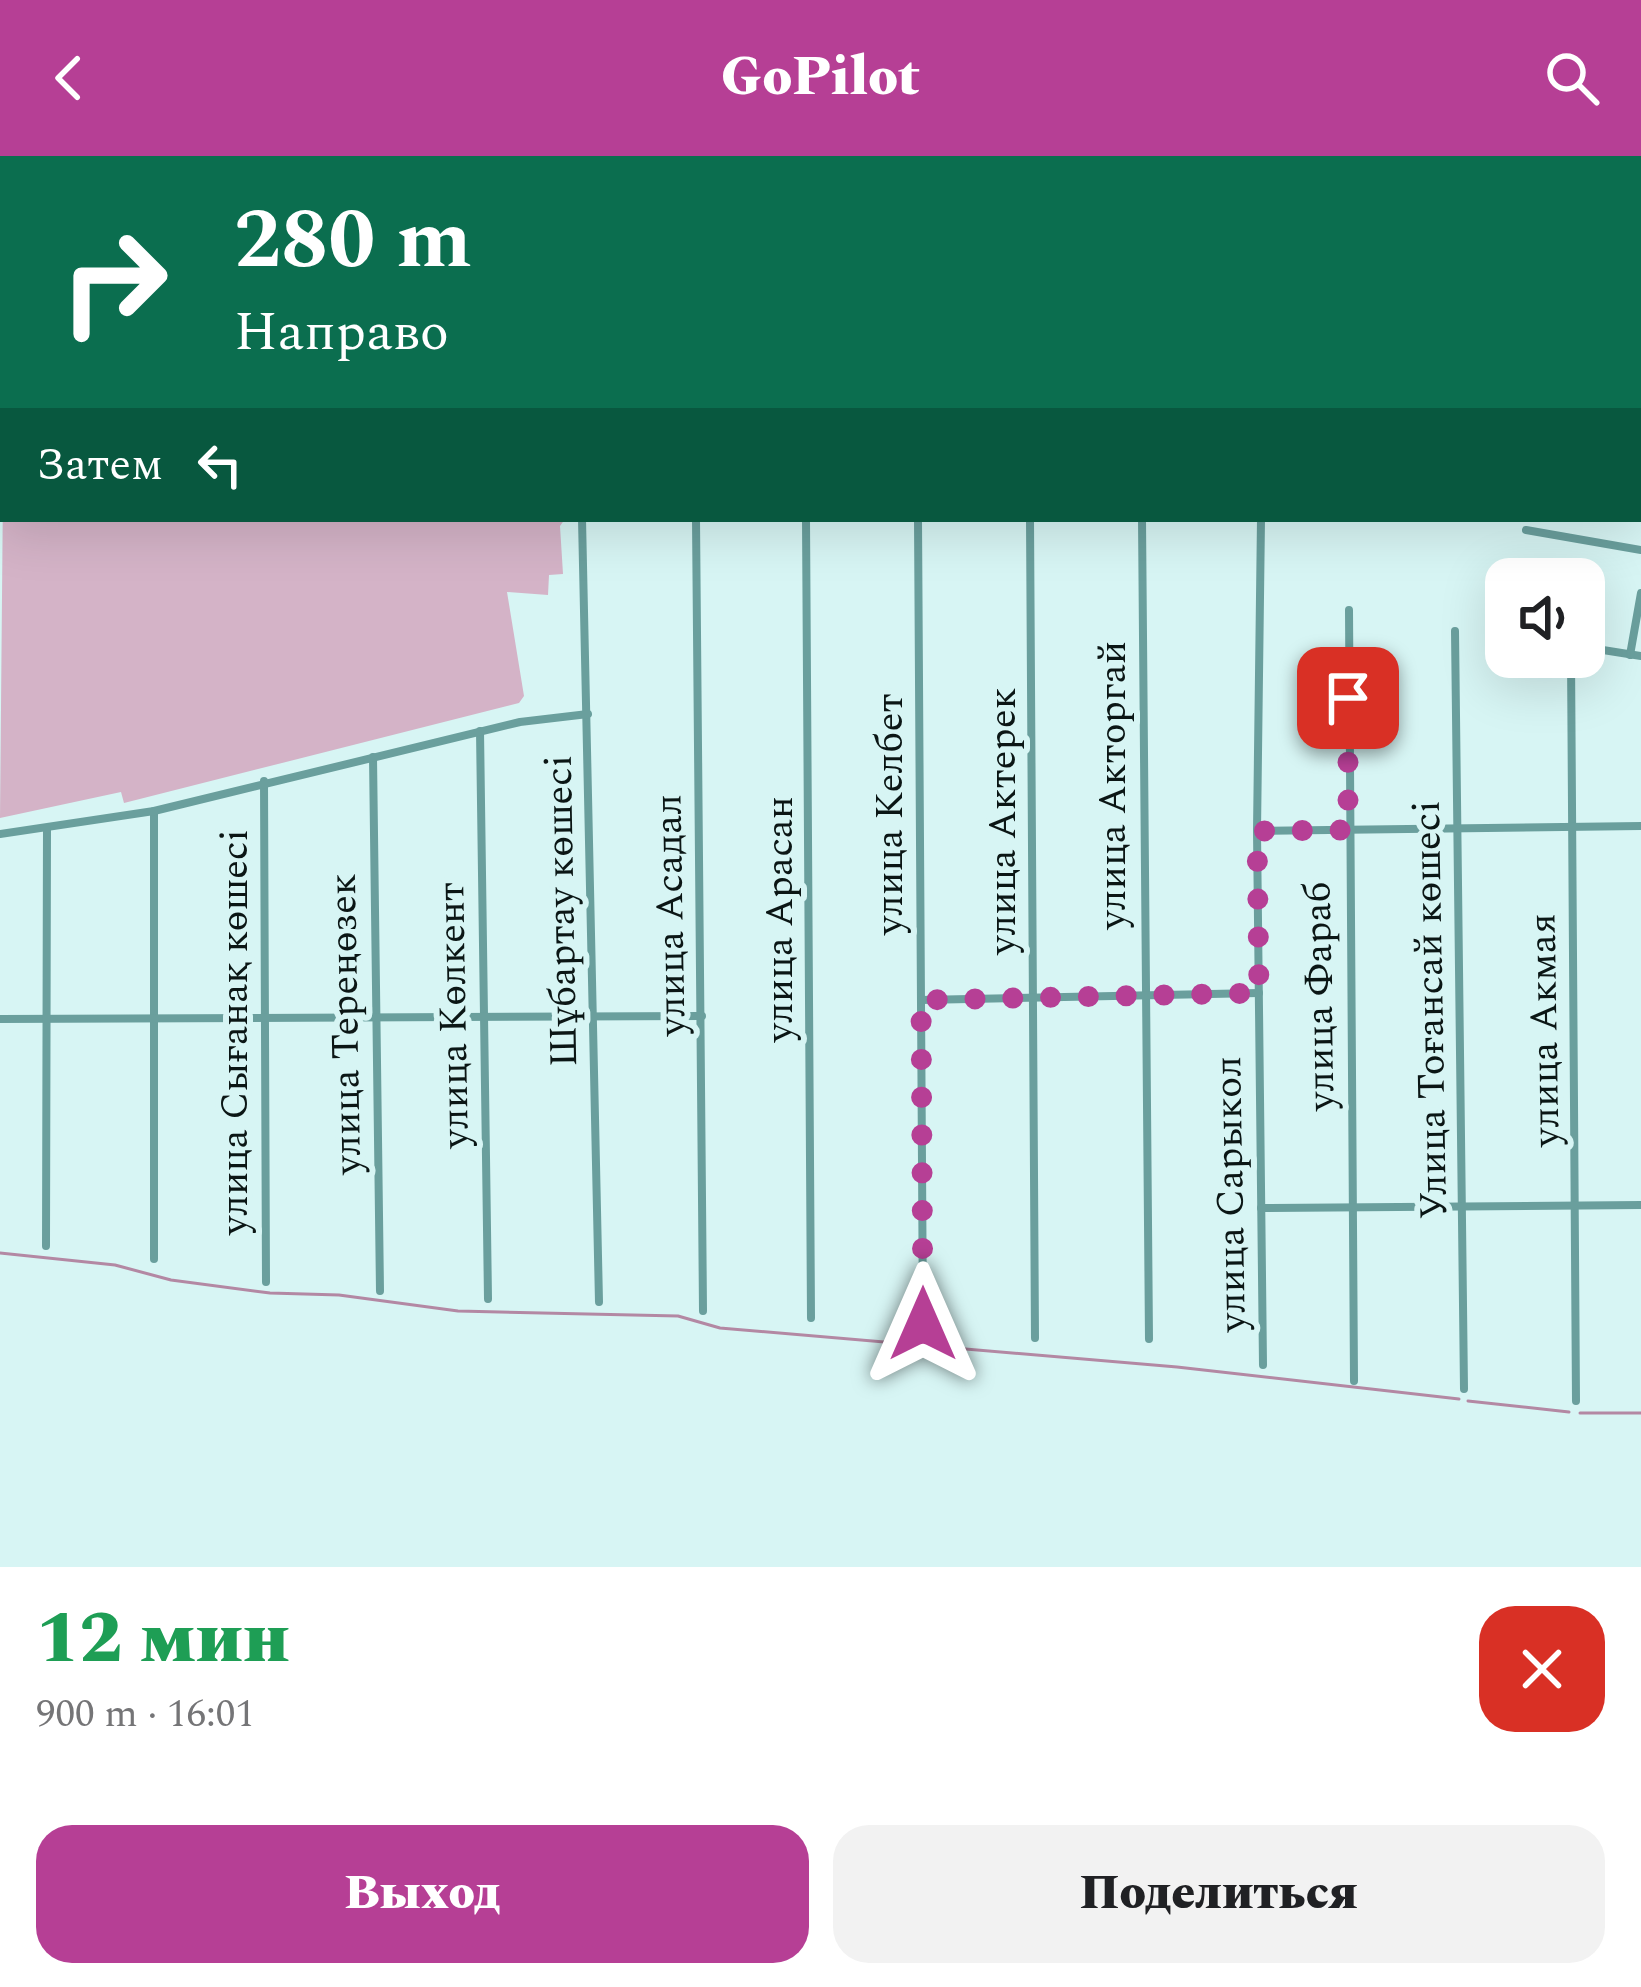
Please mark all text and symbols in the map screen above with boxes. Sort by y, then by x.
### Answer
text: GoPilot [721,37,920,119]
icon: back [36,45,102,111]
icon: search [1539,45,1605,111]
text: 280 m [234,177,472,305]
icon: right [36,204,192,360]
text: Направо [234,292,449,374]
text: Затем [36,431,163,500]
icon: left [187,432,253,498]
map controls [1485,558,1605,678]
button: sound [1485,558,1605,678]
street label: улица Акторгай [1084,641,1143,930]
pin [1297,647,1399,749]
icon: arrive [1315,665,1381,731]
street label: улица Актерек [974,688,1033,955]
street label: улица Келбет [861,693,920,936]
street label: Шұбартау көшесі [530,754,594,1068]
street label: улица Асадал [639,793,703,1038]
street label: улица Арасан [751,796,810,1043]
street label: Улица Тоғансай көшесі [1398,800,1464,1220]
street label: улица Сығанақ көшесі [206,829,265,1236]
street label: улица Тереңөзек [314,873,378,1176]
street label: улица Көлкент [422,881,486,1150]
street label: улица Фараб [1289,881,1352,1112]
street label: улица Акмая [1513,913,1577,1148]
street label: улица Сарыкол [1199,1055,1263,1334]
position arrow [860,1261,986,1387]
text: 12 мин [36,1585,290,1694]
button: close [1479,1606,1605,1732]
text: 900 m · 16:01 [36,1685,255,1744]
button: Выход [36,1825,809,1963]
button: Поделиться [833,1825,1605,1963]

